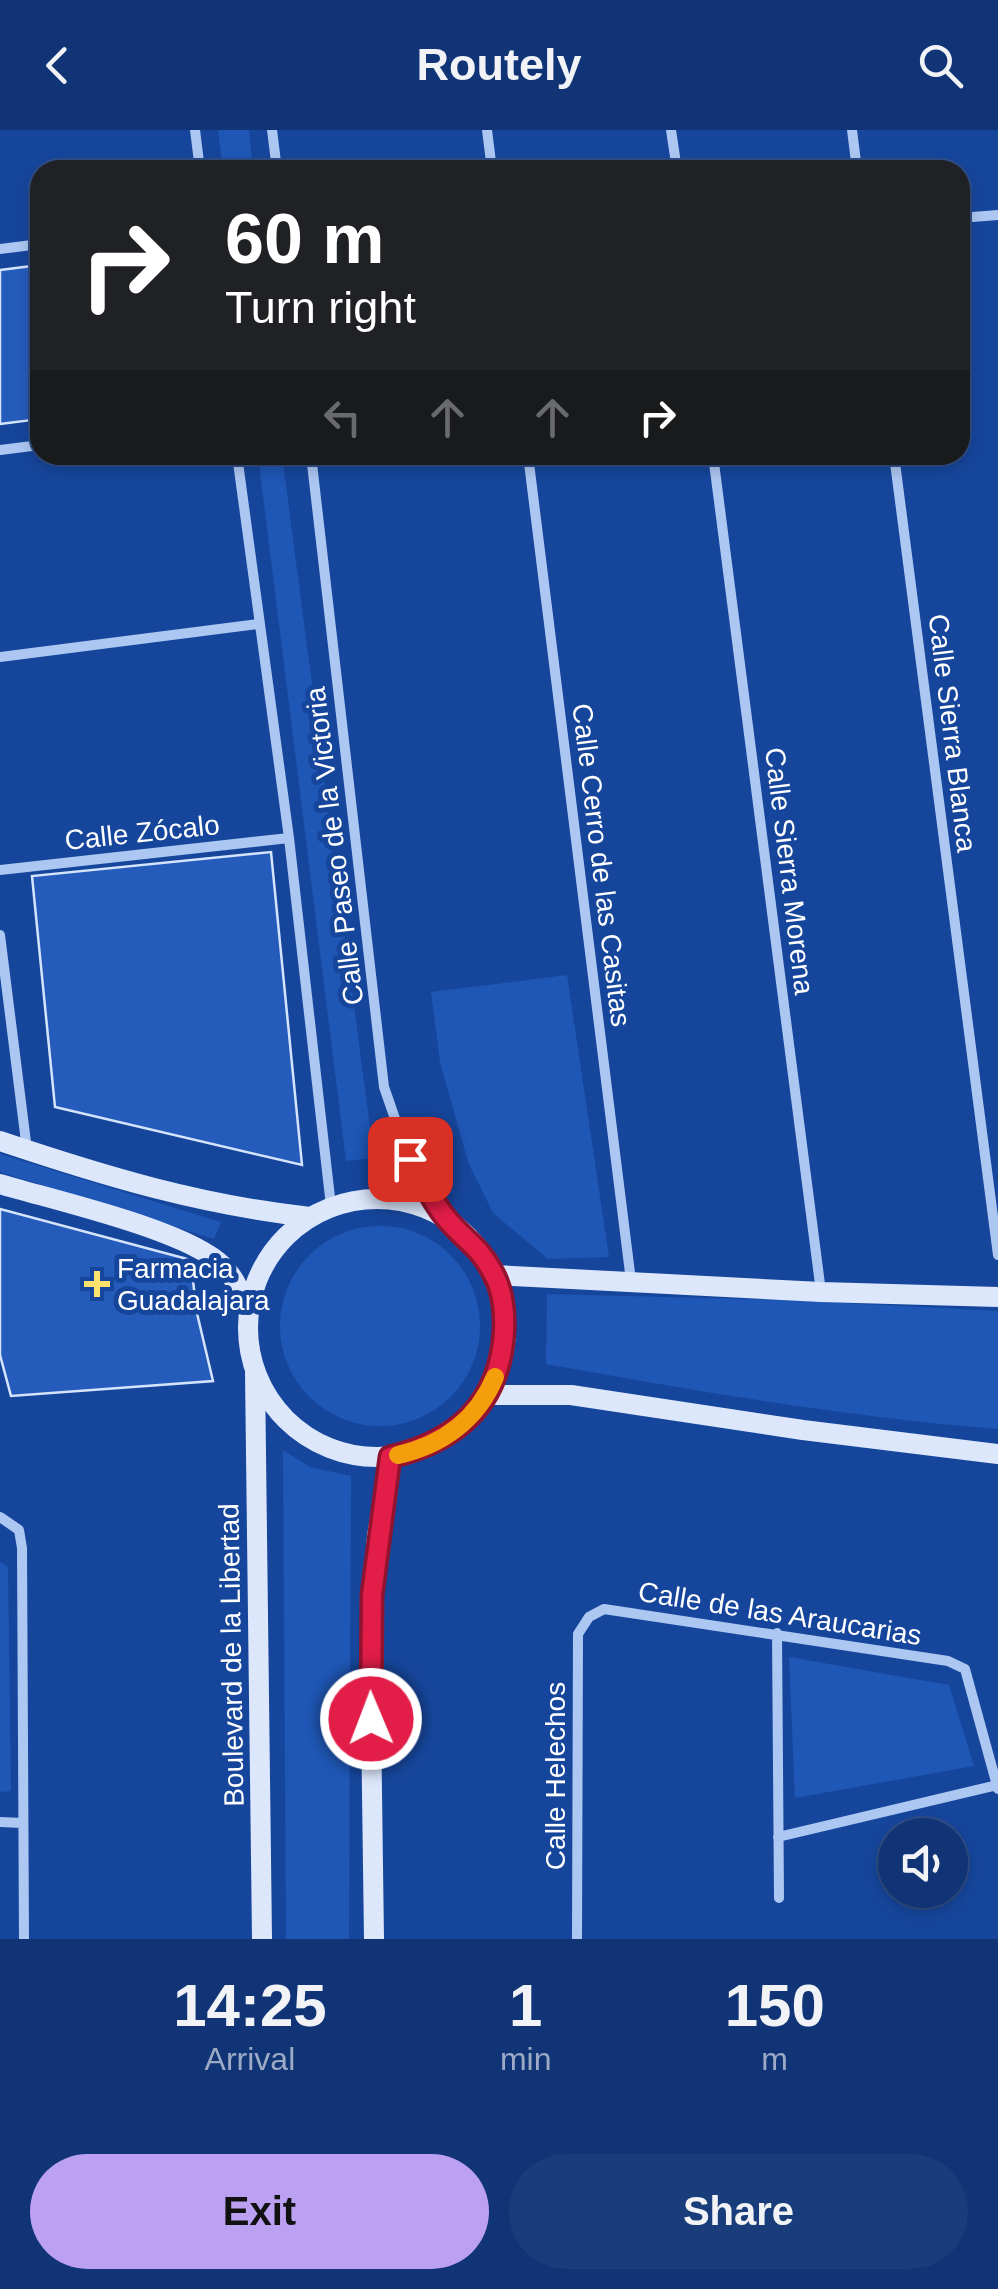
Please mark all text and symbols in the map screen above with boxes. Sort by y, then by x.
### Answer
icon: back [30,38,85,93]
icon: search [913,38,968,93]
text: Routely [416,39,582,90]
icon: right [60,200,190,330]
text: 60 m [225,200,385,278]
text: Turn right [225,282,416,333]
icon: left [315,390,370,445]
icon: ahead [420,390,475,445]
icon: ahead [525,390,580,445]
icon: right [630,390,685,445]
street label: Calle Sierra Blanca [923,612,983,854]
street label: Calle Paseo de la Victoria [300,685,369,1007]
street label: Calle Cerro de las Casitas [566,702,637,1028]
street label: Calle Sierra Morena [759,746,820,997]
street label: Calle Zócalo [63,809,221,856]
pin [368,1117,453,1202]
icon: arrive [383,1132,438,1187]
place label: Farmacia Guadalajara [117,1253,270,1316]
marker: Farmacia Guadalajara [86,1273,108,1295]
street label: Boulevard de la Libertad [213,1503,250,1807]
street label: Calle de las Araucarias [636,1576,924,1651]
position arrow [319,1667,423,1771]
street label: Calle Helechos [540,1682,571,1870]
map controls [878,1818,968,1908]
button: sound [878,1818,968,1908]
text: 14:25 [173,1972,327,2039]
text: 1 [509,1972,542,2039]
text: 150 [725,1972,825,2039]
text: Arrival [205,2041,295,2077]
text: min [500,2041,551,2077]
text: m [761,2041,788,2077]
button: Exit [30,2154,489,2269]
button: Share [509,2154,968,2269]

